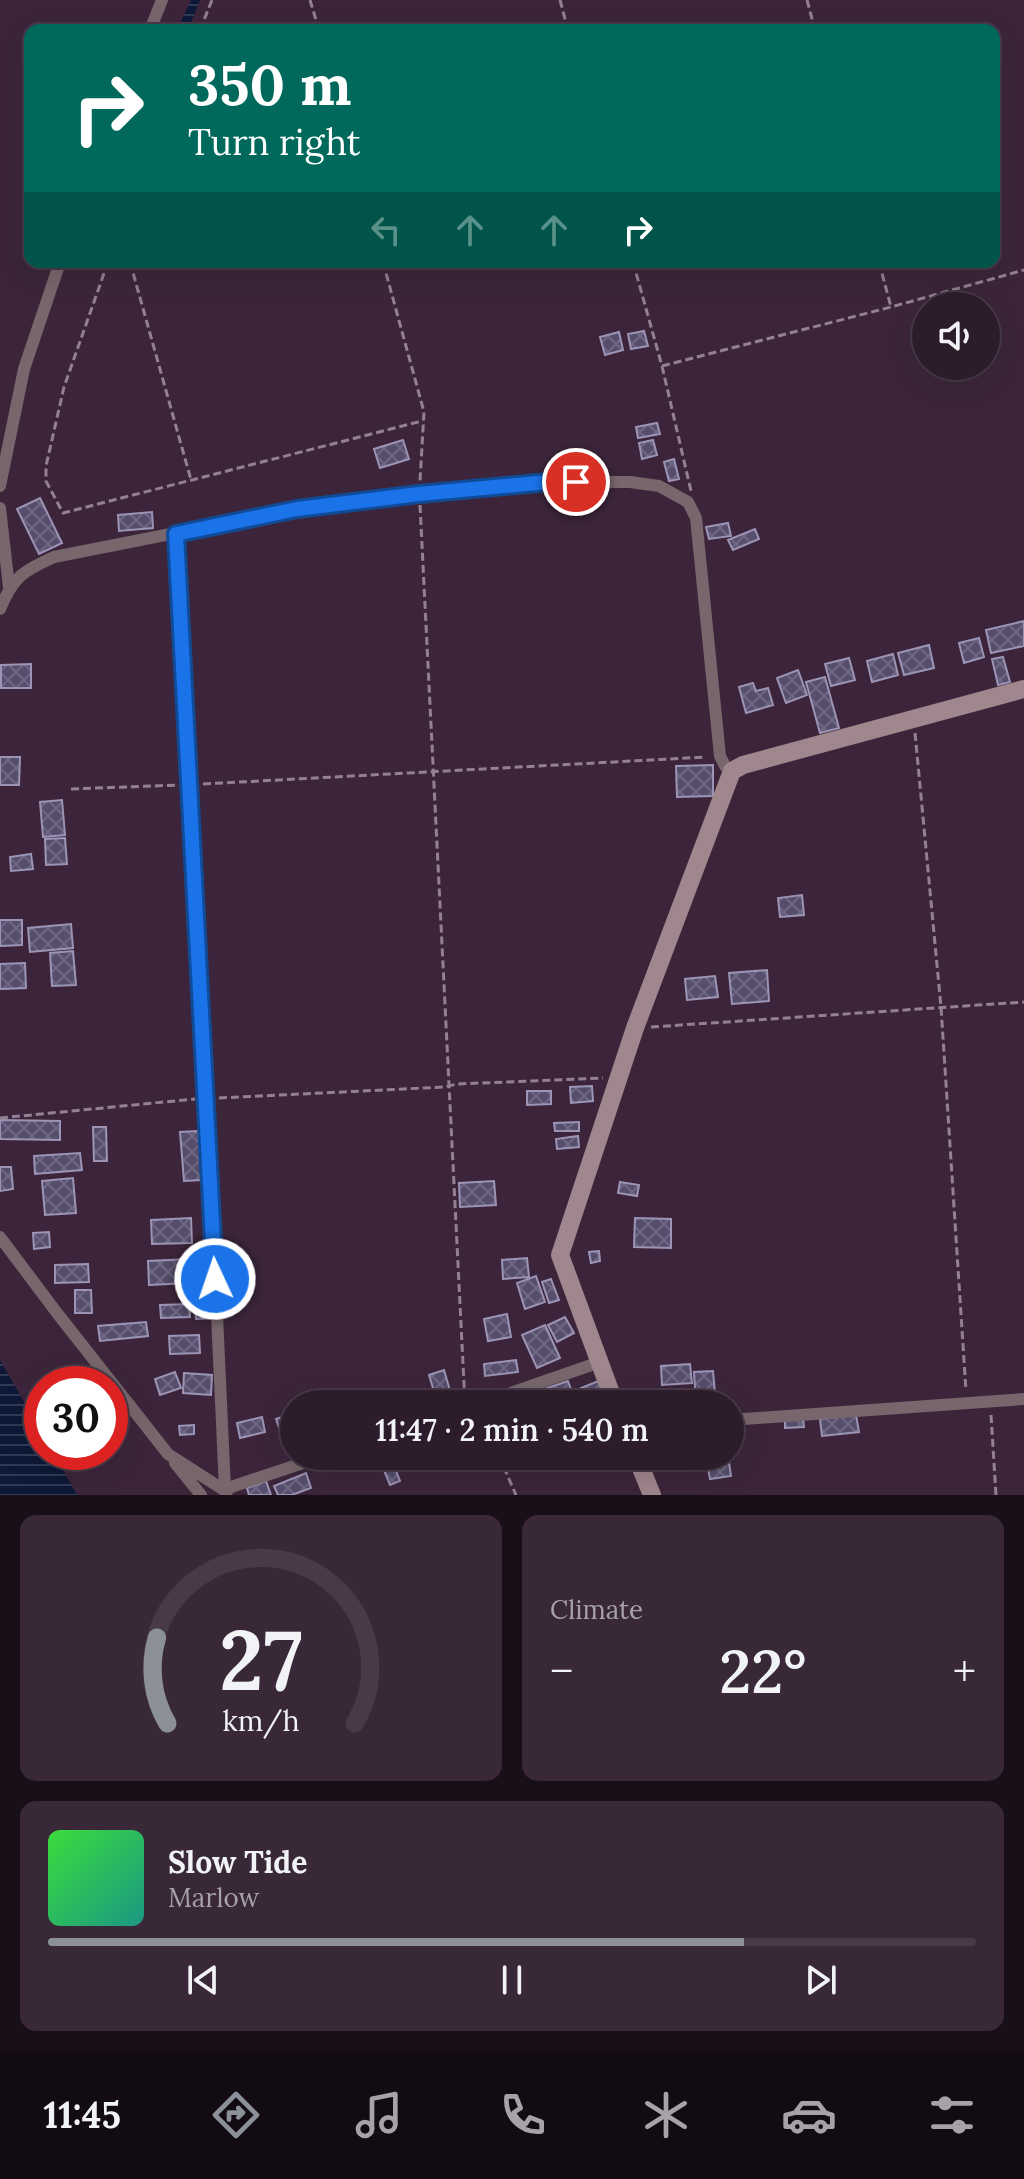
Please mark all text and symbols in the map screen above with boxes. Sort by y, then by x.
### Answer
text: 350 m [188,49,351,120]
icon: right [56,56,160,160]
text: Turn right [188,119,361,165]
icon: left [364,208,408,252]
icon: ahead [448,208,492,252]
icon: ahead [532,208,576,252]
icon: right [616,208,660,252]
map controls [912,292,1000,380]
button: sound [912,292,1000,380]
pin [542,448,610,516]
icon: arrive [554,460,598,504]
position arrow [173,1237,257,1321]
speed limit sign: 30 [24,1366,128,1470]
text: 11:47 · 2 min · 540 m [375,1411,649,1449]
text: Climate [550,1593,643,1626]
text: 27 [219,1606,303,1713]
text: 22° [719,1633,807,1709]
text: − [550,1643,573,1699]
text: + [953,1643,976,1699]
text: km/h [222,1702,300,1739]
text: Slow Tide [168,1843,307,1881]
text: Marlow [168,1881,259,1914]
icon: previous [181,1958,225,2002]
icon: pause [490,1958,534,2002]
icon: next [799,1958,843,2002]
icon: directions [208,2087,264,2143]
icon: music [351,2087,407,2143]
icon: phone [495,2087,551,2143]
icon: climate [638,2087,694,2143]
icon: car [781,2087,837,2143]
icon: filters [924,2087,980,2143]
text: 11:45 [44,2092,121,2138]

